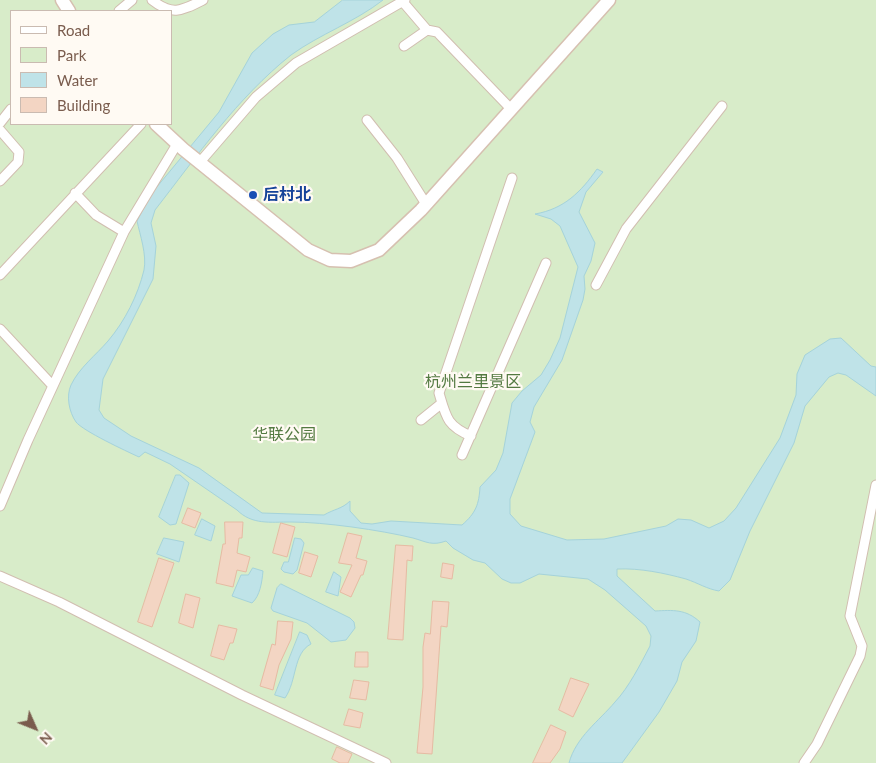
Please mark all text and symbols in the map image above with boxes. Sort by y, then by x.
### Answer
legend [10,10,172,125]
text: Road [57,21,90,39]
text: Park [57,46,86,64]
text: Water [57,71,98,89]
text: Building [57,96,110,114]
place label: 后村北 [263,185,311,205]
marker: 后村北 [247,189,259,201]
park label: 杭州兰里景区 [425,372,521,392]
park label: 华联公园 [252,425,316,445]
north arrow [10,703,60,753]
text: N [36,729,56,749]

